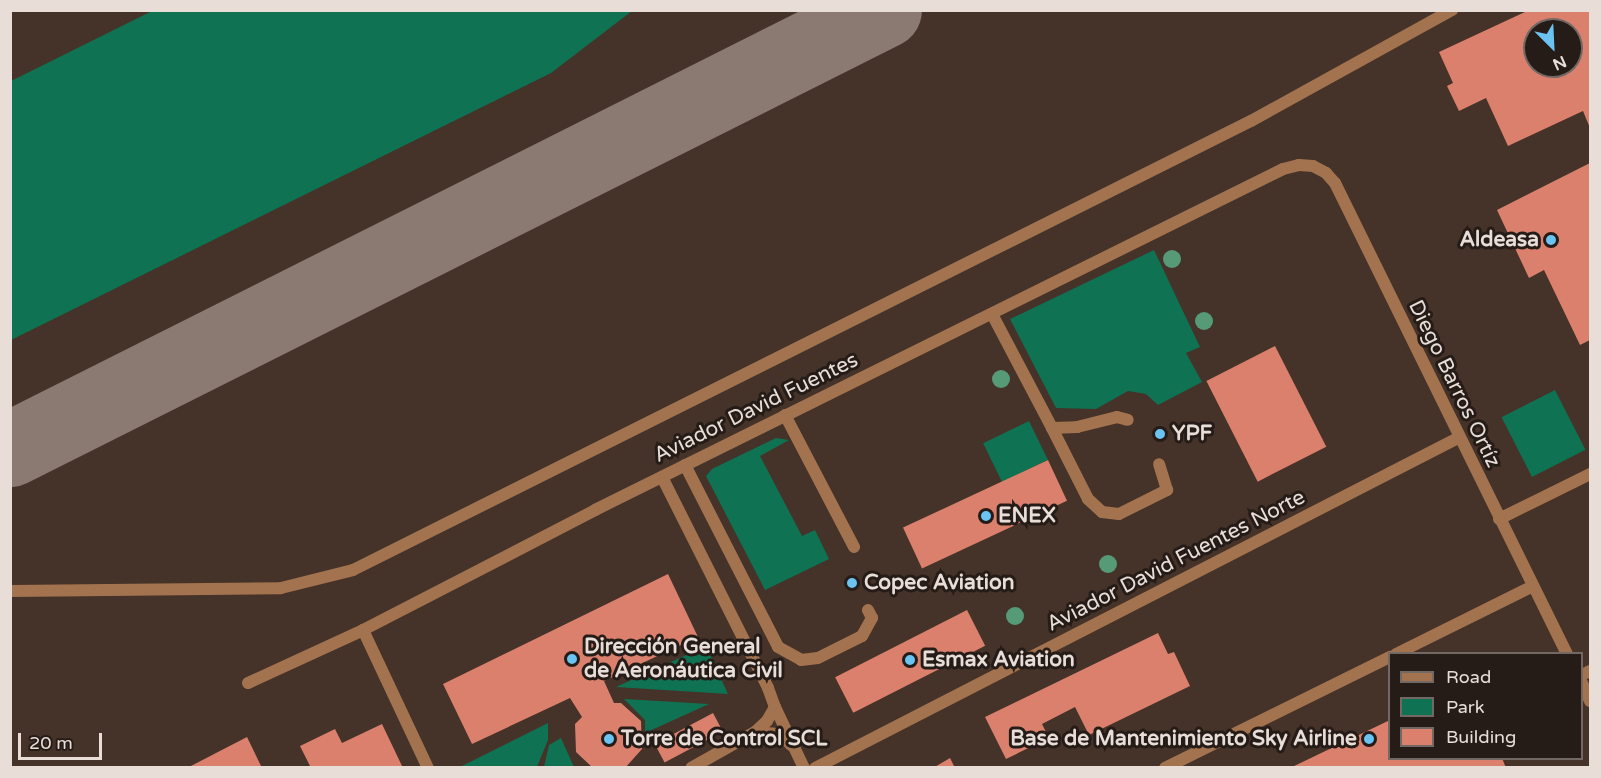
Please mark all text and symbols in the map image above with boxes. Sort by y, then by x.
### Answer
north arrow [1523,18,1583,78]
text: N [1550,51,1569,74]
place label: Aldeasa [1459,227,1539,253]
marker: Aldeasa [1544,233,1558,247]
street label: Diego Barros Ortíz [1403,296,1505,472]
street label: Aviador David Fuentes [650,348,862,468]
place label: YPF [1172,421,1212,447]
marker: YPF [1153,427,1167,441]
street label: Aviador David Fuentes Norte [1043,485,1309,637]
place label: ENEX [998,503,1056,529]
marker: ENEX [979,509,993,523]
place label: Copec Aviation [864,570,1014,596]
marker: Copec Aviation [845,576,859,590]
place label: Dirección General de Aeronáutica Civil [584,634,783,684]
place label: Esmax Aviation [922,647,1075,673]
marker: Dirección General de Aeronáutica Civil [565,652,579,666]
legend [1388,652,1583,760]
marker: Esmax Aviation [903,653,917,667]
text: Road [1446,666,1491,688]
text: Park [1446,696,1484,718]
scale bar [21,721,105,759]
place label: Torre de Control SCL [621,726,827,752]
place label: Base de Mantenimiento Sky Airline [1010,726,1357,752]
text: Building [1446,726,1516,748]
text: 20 m [29,732,73,754]
marker: Torre de Control SCL [602,732,616,746]
marker: Base de Mantenimiento Sky Airline [1362,732,1376,746]

